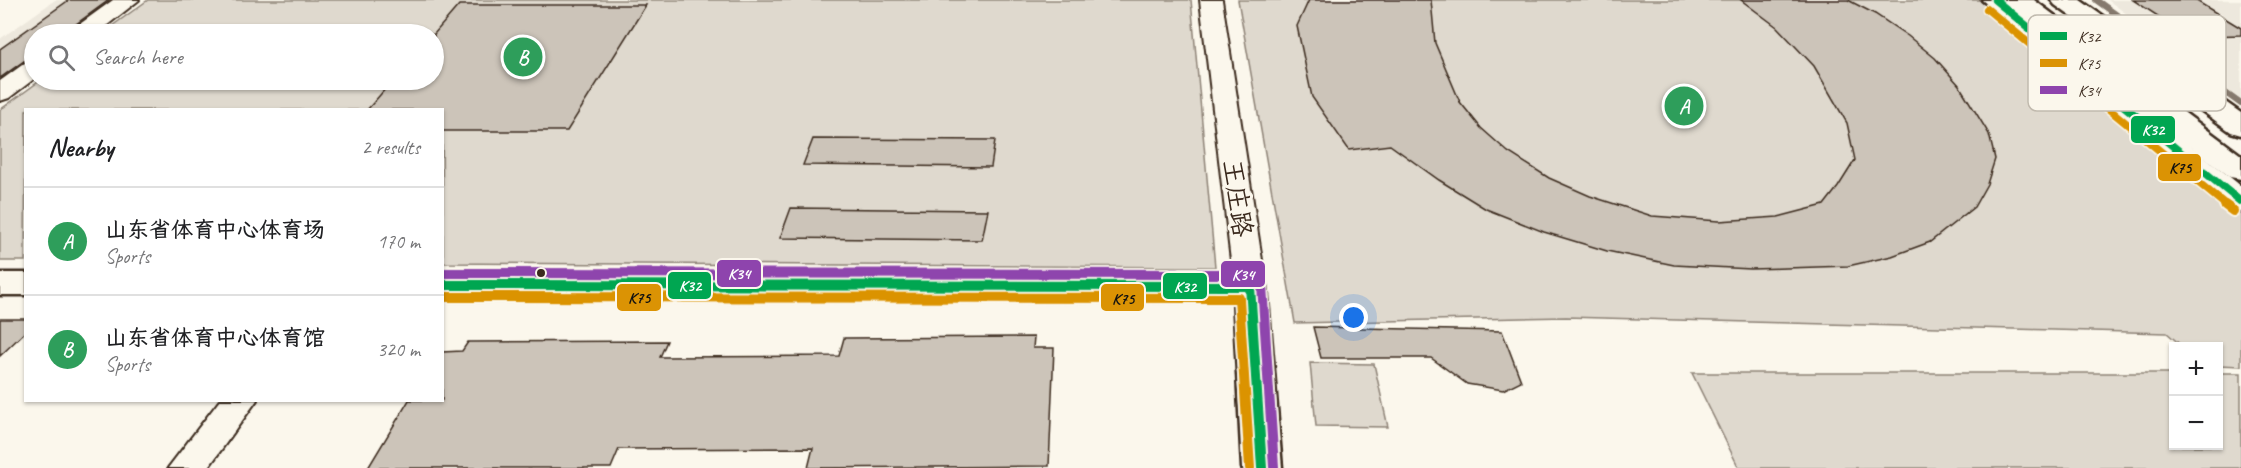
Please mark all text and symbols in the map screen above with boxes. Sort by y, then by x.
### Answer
legend [2028,15,2226,111]
search box [24,24,444,90]
text: K32 [2078,27,2102,47]
pin: B [504,34,542,80]
icon: search [45,41,78,74]
text: Search here [93,43,183,71]
text: K75 [2078,54,2101,74]
text: K34 [2078,81,2102,101]
pin: A [1664,84,1704,128]
line badge: K32 [2130,115,2176,144]
text: K32 [2142,120,2166,140]
text: Nearby [48,131,113,164]
text: 2 results [361,135,420,160]
line badge: K75 [2157,153,2202,182]
street label: 王庄路 [1216,157,1259,239]
text: K75 [2169,158,2193,178]
text: 山东省体育中心体育场 [105,216,325,244]
text: A [62,229,73,254]
text: 170 m [377,229,420,254]
text: Sports [105,244,150,269]
line badge: K34 [716,259,762,288]
line badge: K34 [1220,260,1266,288]
text: K34 [728,264,752,284]
text: K34 [1232,265,1256,285]
unlabelled marker [535,267,547,279]
line badge: K32 [667,271,712,300]
line badge: K32 [1162,272,1208,300]
text: K32 [679,276,703,296]
text: K32 [1174,277,1198,297]
line badge: K75 [616,283,662,312]
line badge: K75 [1100,283,1145,312]
text: K75 [628,288,652,308]
text: K75 [1112,289,1136,309]
your location [1339,303,1368,332]
text: 山东省体育中心体育馆 [105,324,325,352]
text: B [62,337,73,362]
text: 320 m [377,337,420,362]
map controls [2169,342,2223,450]
button: + [2169,342,2223,396]
text: Sports [105,352,150,377]
button: − [2169,396,2223,450]

